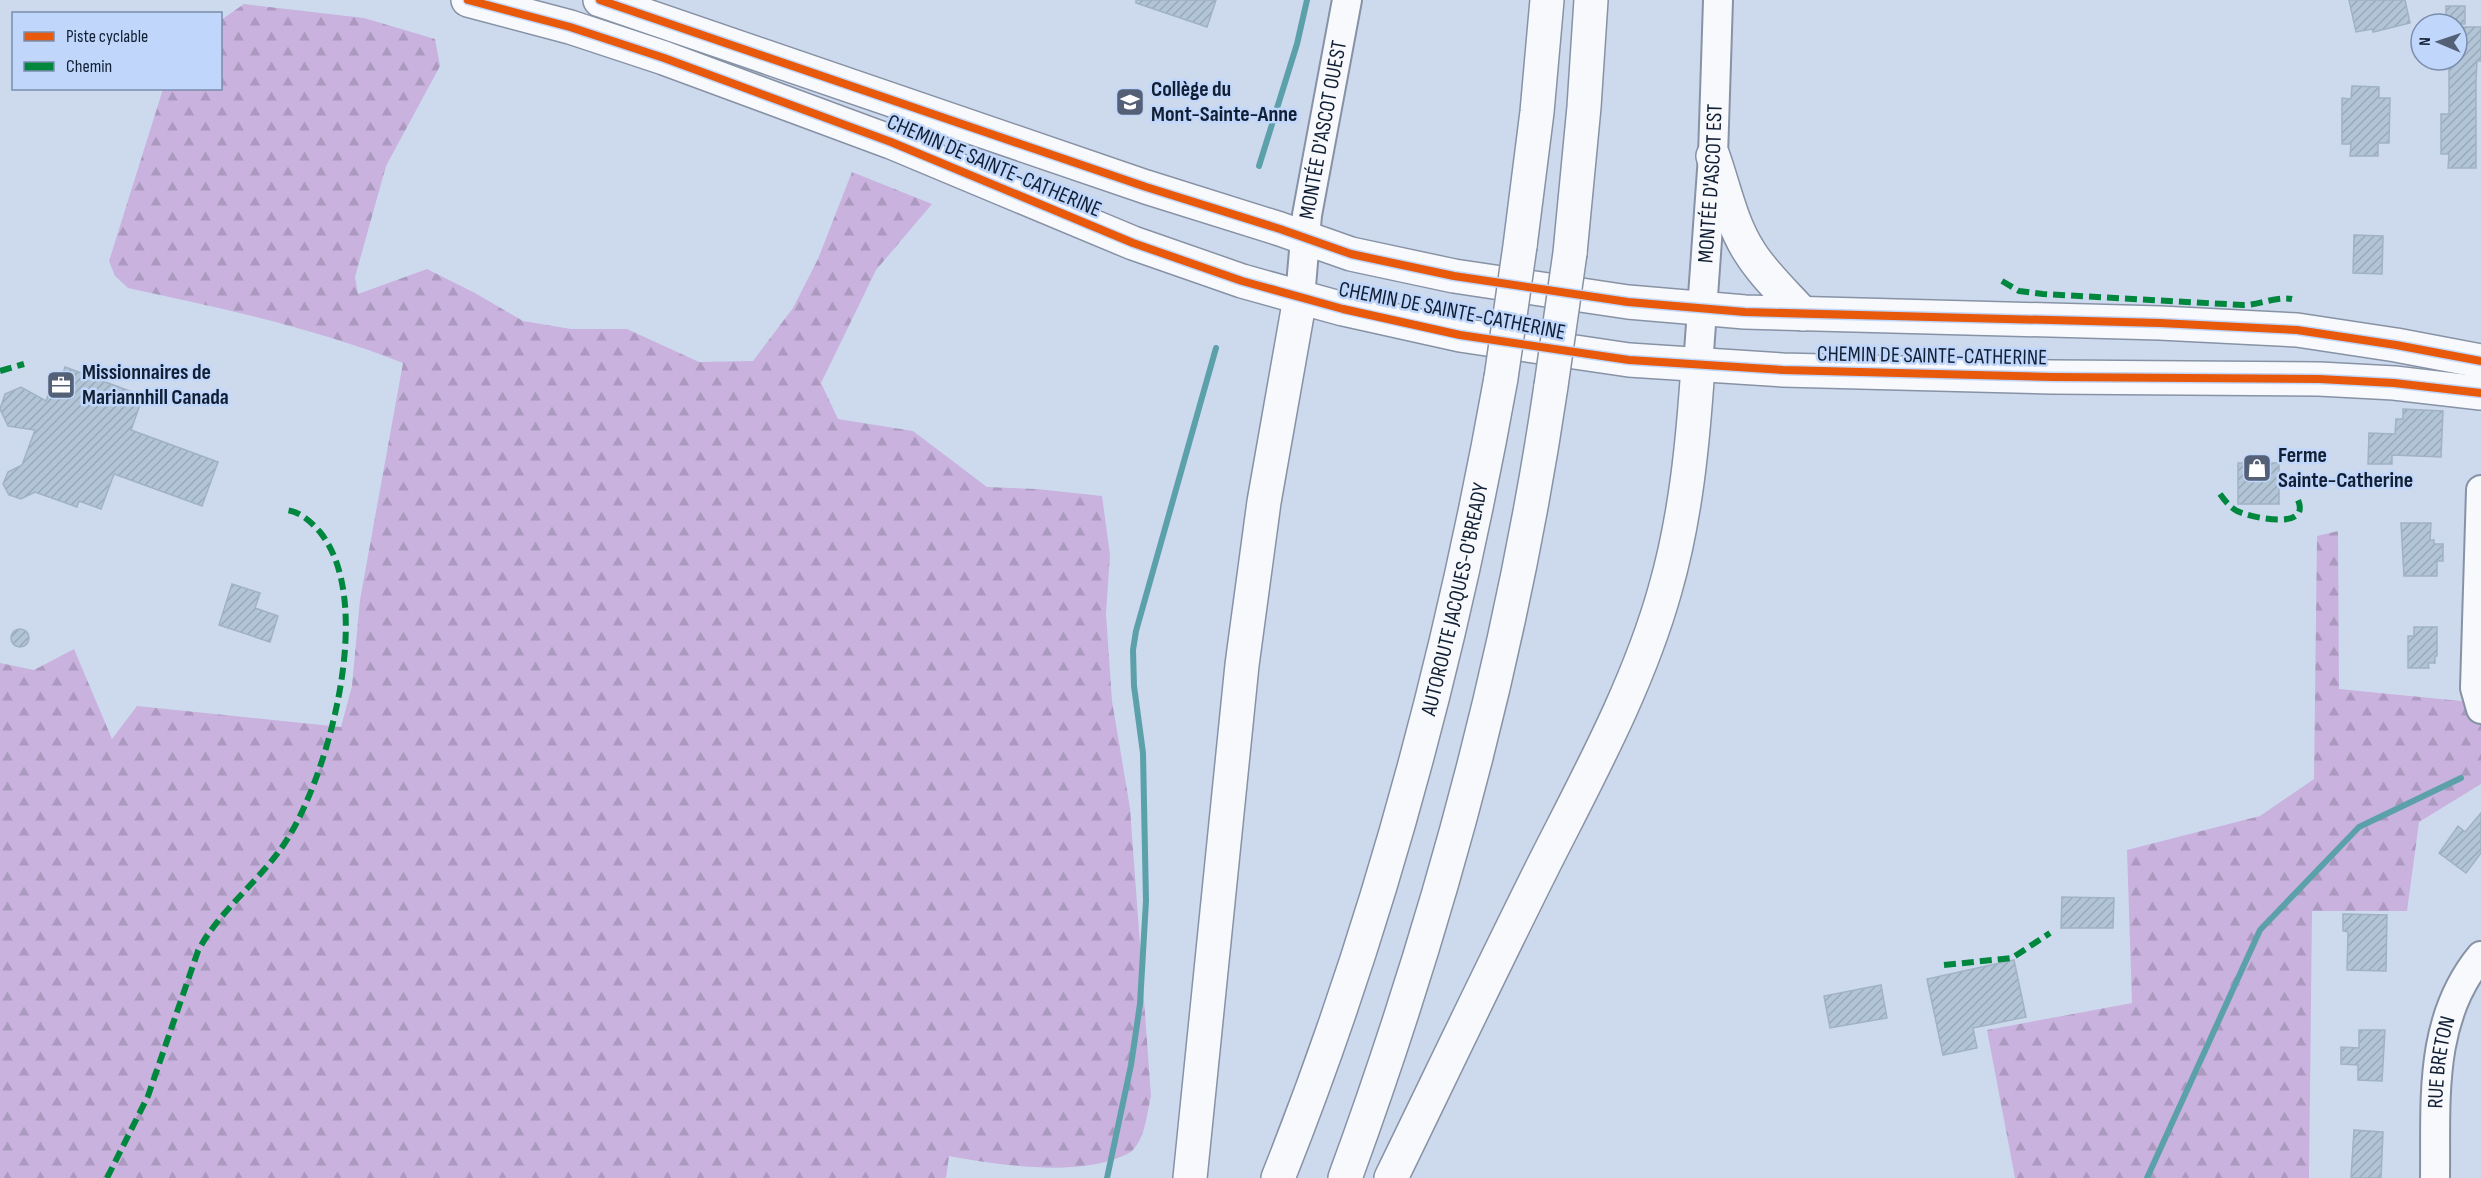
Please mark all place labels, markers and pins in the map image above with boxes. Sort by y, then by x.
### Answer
place label: Collège du Mont-Sainte-Anne [1151,76,1297,128]
school or university icon: Collège du Mont-Sainte-Anne [1114,86,1146,118]
place label: Missionnaires de Mariannhill Canada [82,359,229,411]
office icon: Missionnaires de Mariannhill Canada [45,369,77,401]
place label: Ferme Sainte-Catherine [2278,442,2413,494]
shop icon: Ferme Sainte-Catherine [2241,452,2273,484]

